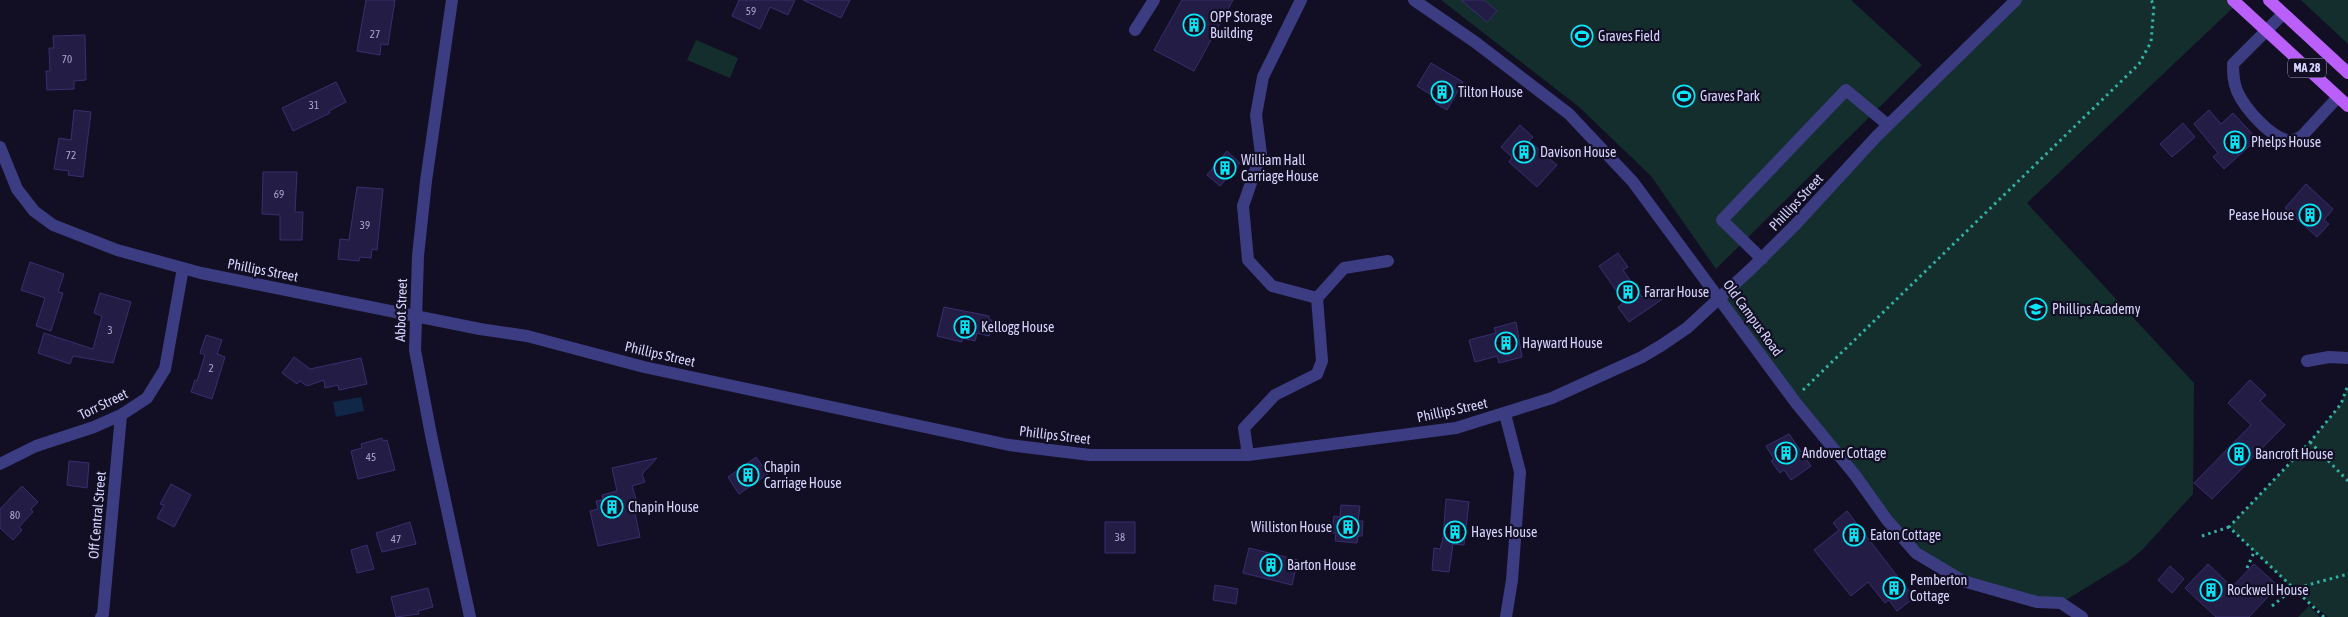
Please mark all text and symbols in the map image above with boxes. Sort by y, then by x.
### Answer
house number: 59 [746,5,756,17]
place label: OPP Storage Building [1210,9,1273,41]
building icon: OPP Storage Building [1182,13,1206,37]
sports icon: Graves Field [1570,24,1594,48]
house number: 27 [370,28,380,40]
place label: Graves Field [1598,28,1660,44]
house number: 70 [62,53,72,65]
road number: MA 28 [2288,58,2326,78]
building icon: Tilton House [1430,80,1454,104]
place label: Tilton House [1458,84,1523,100]
sports icon: Graves Park [1672,84,1696,108]
place label: Graves Park [1700,88,1760,104]
house number: 31 [309,99,319,111]
building icon: Phelps House [2223,130,2247,154]
place label: Phelps House [2251,134,2321,150]
building icon: Davison House [1512,140,1536,164]
place label: Davison House [1540,144,1616,160]
house number: 72 [66,149,76,161]
place label: William Hall Carriage House [1241,152,1319,184]
building icon: William Hall Carriage House [1213,156,1237,180]
street label: Phillips Street [1766,170,1826,234]
house number: 69 [274,188,284,200]
building icon: Pease House [2298,203,2322,227]
place label: Pease House [2228,207,2294,223]
house number: 39 [360,219,370,231]
street label: Phillips Street [226,255,300,285]
street label: Old Campus Road [1720,277,1786,359]
street label: Abbot Street [392,278,410,342]
building icon: Farrar House [1616,280,1640,304]
place label: Farrar House [1644,284,1709,300]
school or university icon: Phillips Academy [2024,297,2048,321]
place label: Phillips Academy [2052,301,2141,317]
building icon: Kellogg House [953,315,977,339]
place label: Kellogg House [981,319,1054,335]
house number: 3 [107,324,113,336]
building icon: Hayward House [1494,331,1518,355]
place label: Hayward House [1522,335,1603,351]
street label: Phillips Street [623,338,697,370]
house number: 2 [208,362,214,374]
street label: Torr Street [76,385,130,423]
street label: Phillips Street [1415,395,1489,425]
street label: Phillips Street [1018,423,1092,447]
building icon: Andover Cottage [1774,441,1798,465]
building icon: Bancroft House [2227,442,2251,466]
place label: Andover Cottage [1802,445,1886,461]
place label: Bancroft House [2255,446,2333,462]
house number: 45 [366,451,376,463]
place label: Chapin Carriage House [764,459,842,491]
building icon: Chapin Carriage House [736,463,760,487]
street label: Off Central Street [85,471,109,559]
building icon: Chapin House [600,495,624,519]
place label: Chapin House [628,499,699,515]
house number: 80 [10,509,20,521]
building icon: Williston House [1336,515,1360,539]
place label: Williston House [1251,519,1332,535]
building icon: Hayes House [1443,520,1467,544]
building icon: Eaton Cottage [1842,523,1866,547]
place label: Hayes House [1471,524,1537,540]
place label: Eaton Cottage [1870,527,1941,543]
house number: 38 [1115,531,1125,543]
house number: 47 [391,533,401,545]
building icon: Barton House [1259,553,1283,577]
place label: Barton House [1287,557,1356,573]
place label: Pemberton Cottage [1910,572,1967,604]
building icon: Pemberton Cottage [1882,576,1906,600]
building icon: Rockwell House [2199,578,2223,602]
place label: Rockwell House [2227,582,2309,598]

